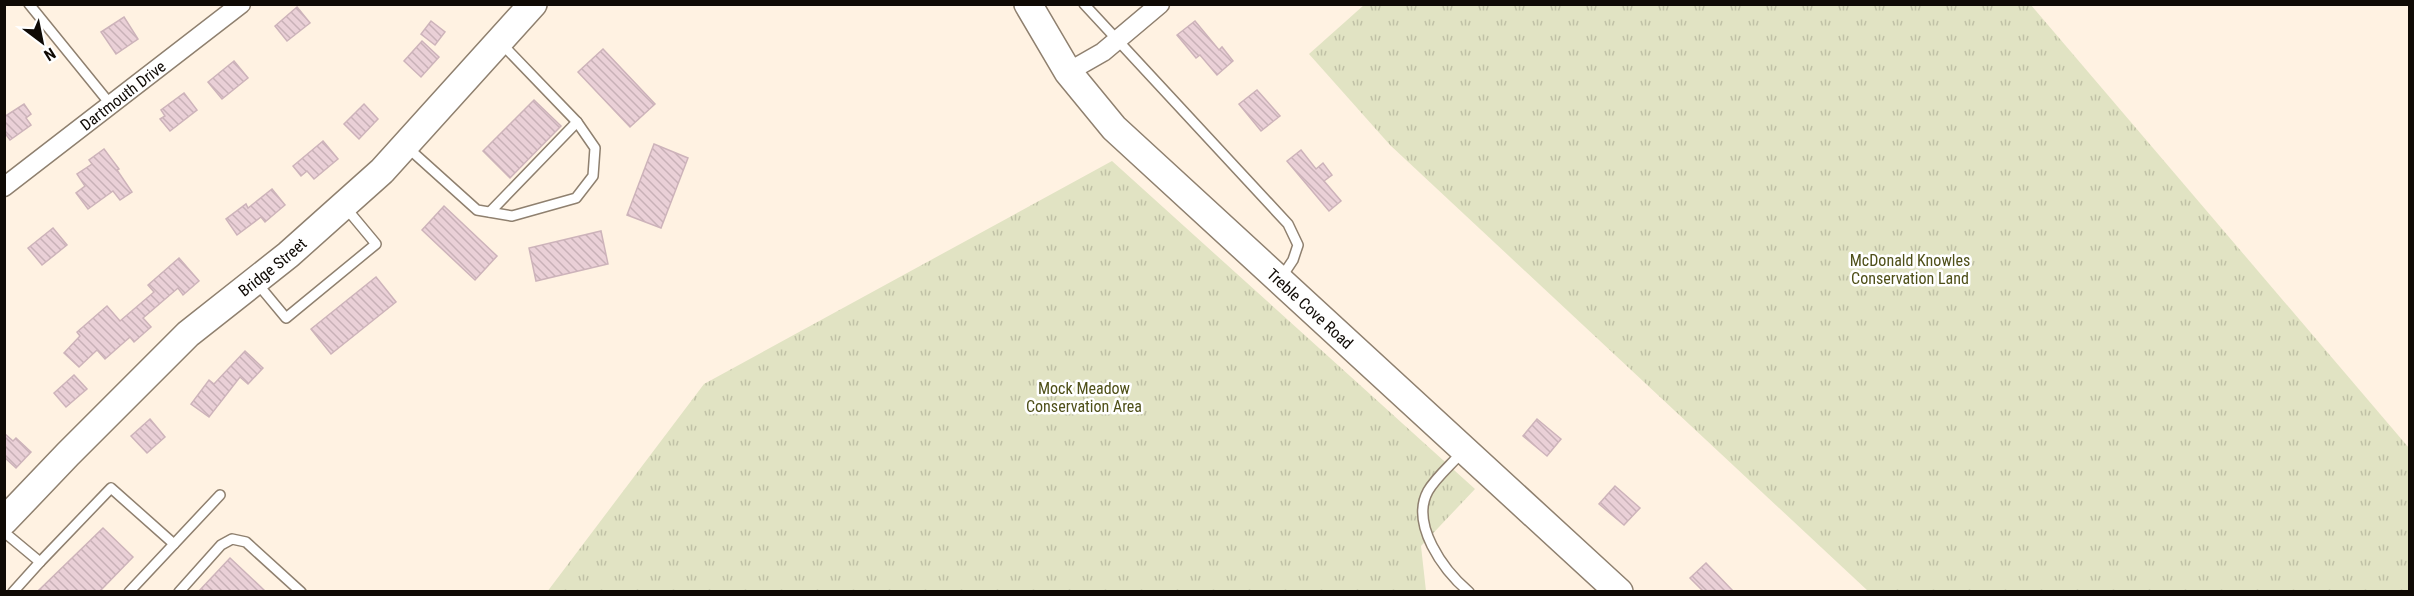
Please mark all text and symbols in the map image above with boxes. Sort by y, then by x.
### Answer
north arrow [12,12,72,72]
text: N [40,44,59,65]
street label: Dartmouth Drive [76,56,169,134]
street label: Bridge Street [234,234,310,300]
park label: McDonald Knowles Conservation Land [1850,251,1970,288]
street label: Treble Cove Road [1263,264,1357,353]
park label: Mock Meadow Conservation Area [1026,379,1142,416]

